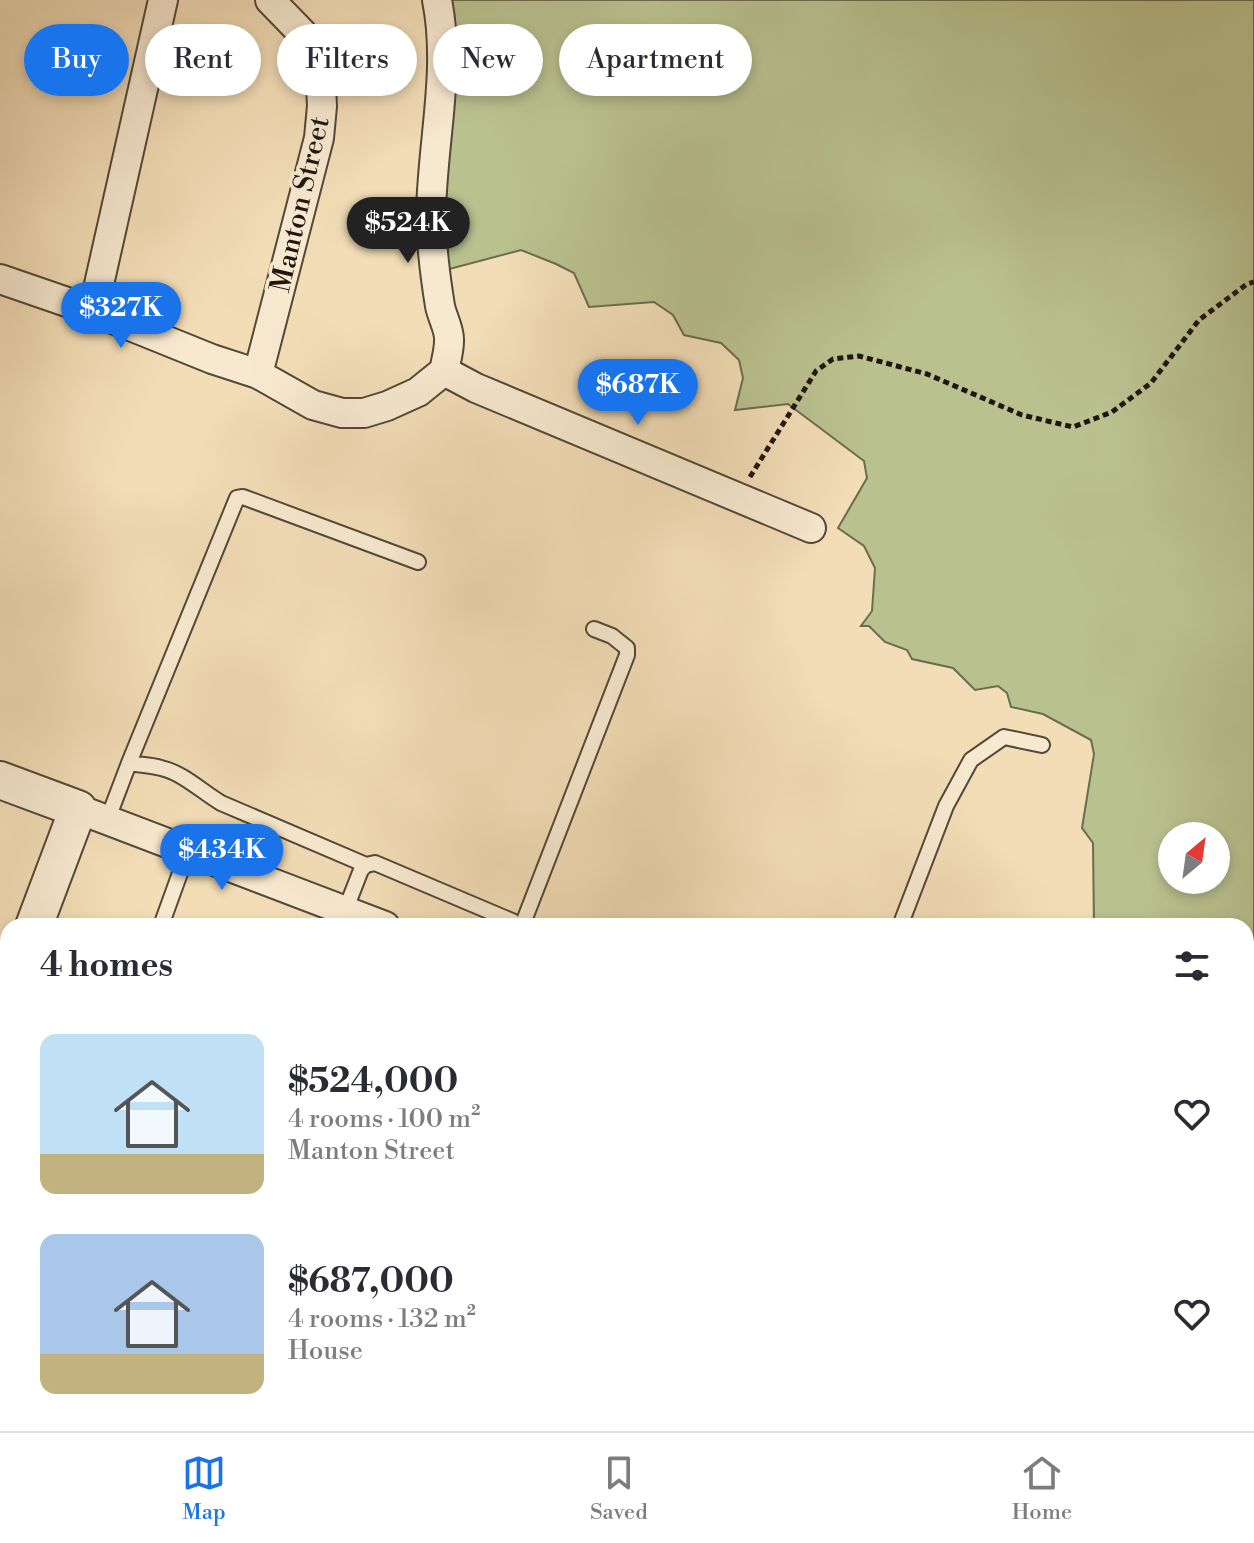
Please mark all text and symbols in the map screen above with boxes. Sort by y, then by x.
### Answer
chip: Buy [24,24,129,96]
chip: Rent [145,24,261,96]
chip: Filters [277,24,417,96]
chip: New [433,24,543,96]
chip: Apartment [559,24,752,96]
street label: Manton Street [263,113,338,296]
pin: $524K [352,197,464,265]
text: $524K [365,207,451,239]
pin: $327K [65,282,177,350]
text: $327K [79,292,163,324]
pin: $687K [582,359,694,427]
text: $687K [596,369,680,401]
north arrow [1158,822,1230,894]
map controls [1158,822,1230,894]
pin: $434K [166,824,278,892]
text: $434K [178,834,266,866]
icon: filters [1170,944,1214,988]
text: 4 homes [40,945,173,987]
text: $524,000 [288,1061,458,1103]
icon: home [104,1066,200,1162]
icon: heart [1170,1092,1214,1136]
text: 4 rooms · 100 m² [288,1103,480,1135]
text: Manton Street [288,1135,455,1167]
text: $687,000 [288,1261,454,1303]
icon: home [104,1266,200,1362]
icon: heart [1170,1292,1214,1336]
text: 4 rooms · 132 m² [288,1303,476,1335]
text: House [288,1335,363,1367]
tab: Map [182,1451,226,1526]
tab: Saved [590,1451,648,1526]
tab: Home [1012,1451,1072,1526]

